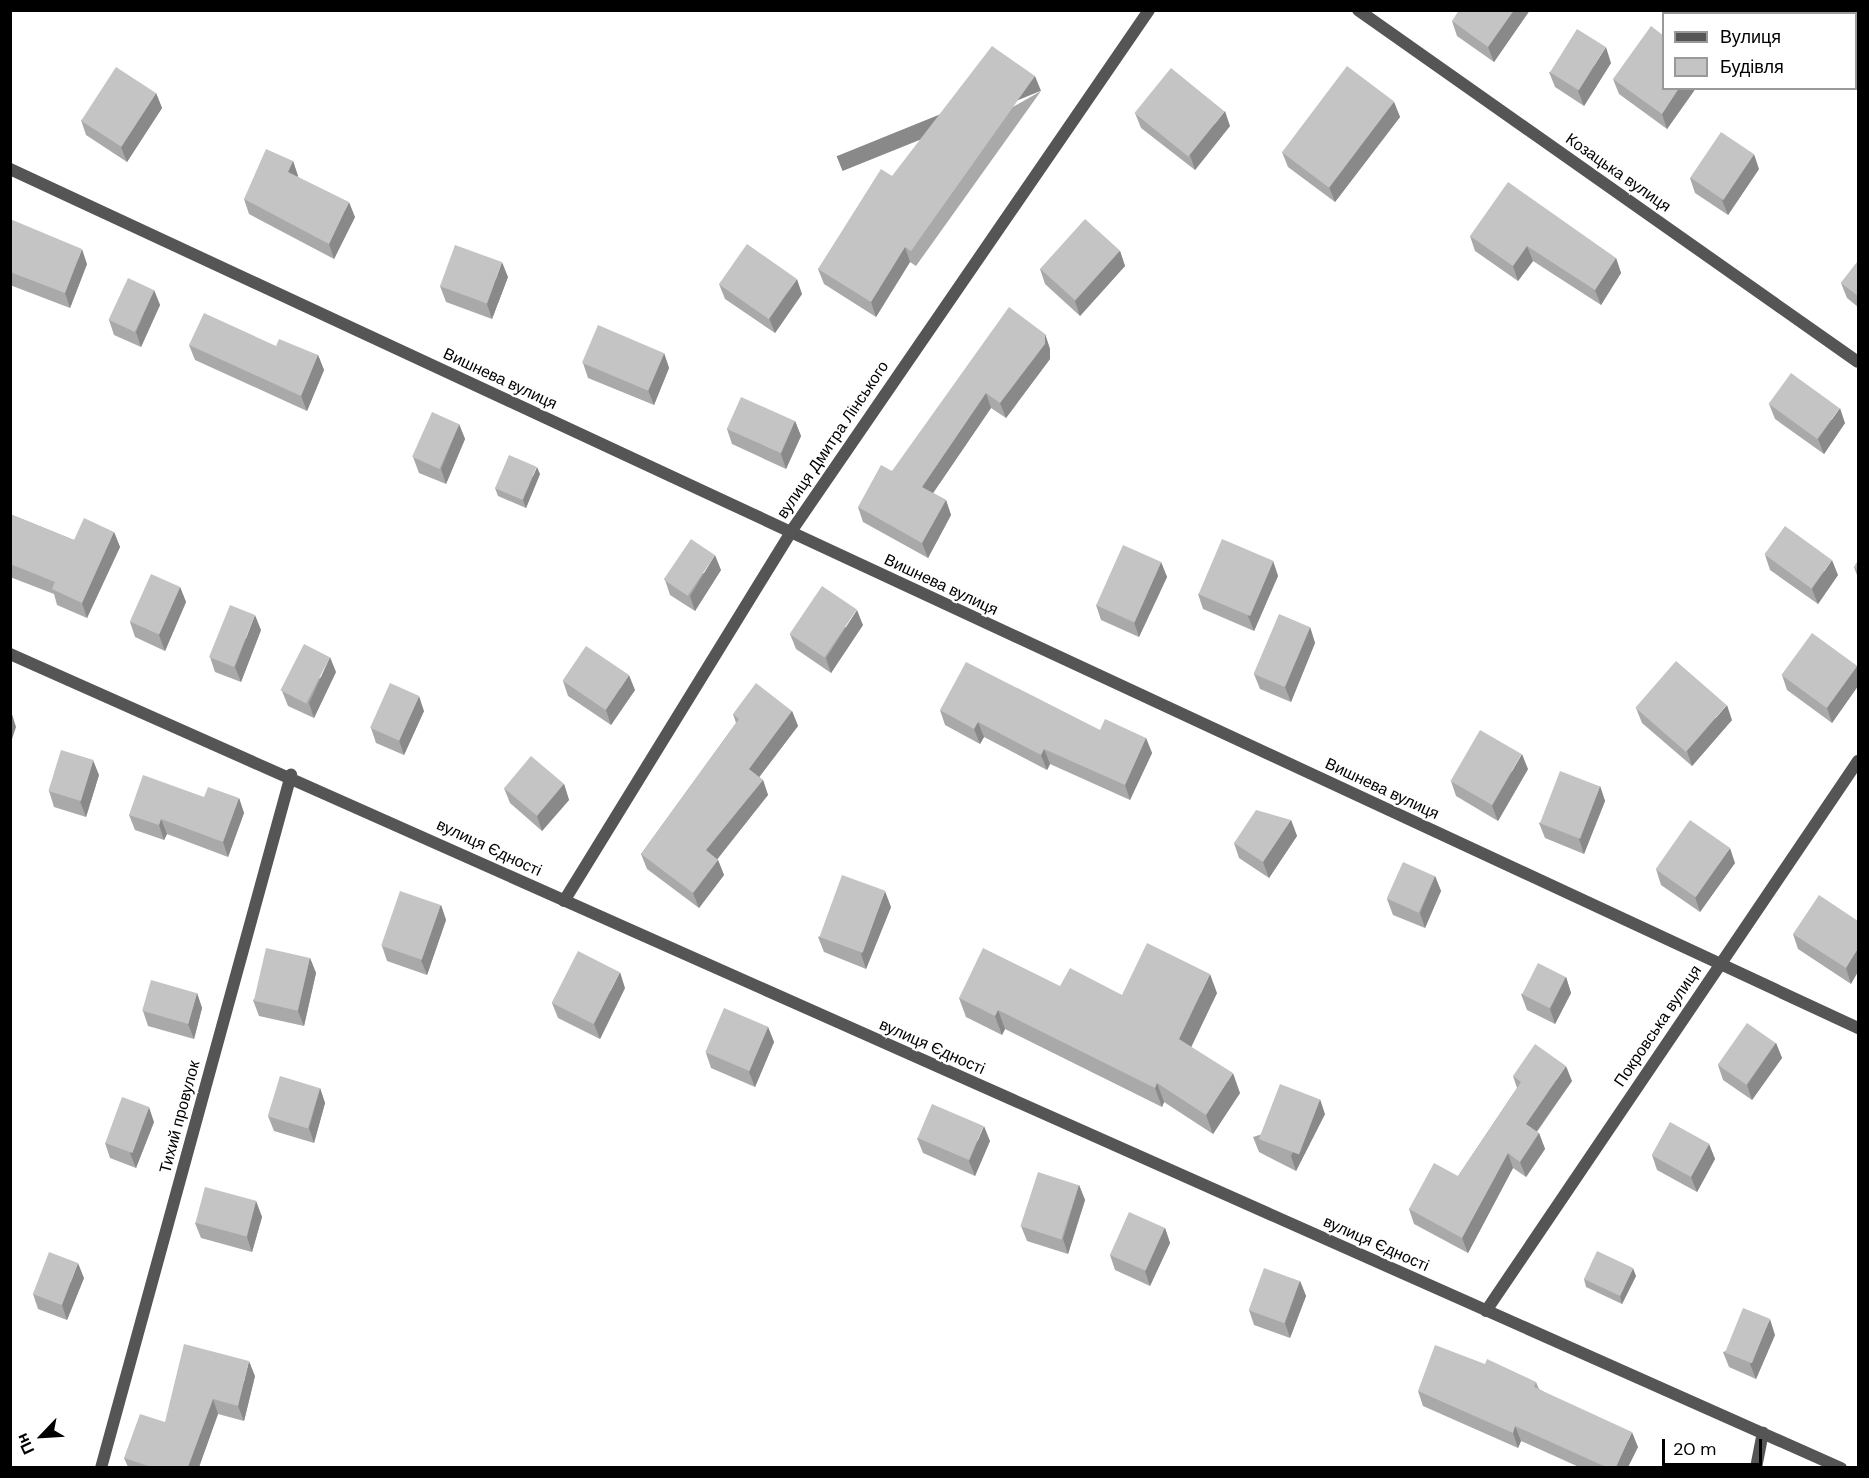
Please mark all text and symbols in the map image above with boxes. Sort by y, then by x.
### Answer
legend [1662,12,1857,90]
text: Вулиця [1720,25,1781,49]
text: Будівля [1720,55,1784,79]
street label: Козацька вулиця [1562,130,1674,216]
street label: Вишнева вулиця [440,344,560,414]
street label: вулиця Дмитра Лінського [773,358,893,522]
street label: Вишнева вулиця [881,550,1001,620]
street label: Вишнева вулиця [1322,754,1442,824]
street label: вулиця Єдності [433,815,545,881]
street label: Покровська вулиця [1610,962,1706,1090]
street label: вулиця Єдності [876,1015,988,1079]
street label: Тихий провулок [156,1059,204,1175]
street label: вулиця Єдності [1320,1212,1432,1276]
north arrow [12,1406,72,1466]
scale bar [1665,1427,1766,1465]
text: Пн [11,1430,39,1458]
text: 20 m [1673,1437,1716,1461]

